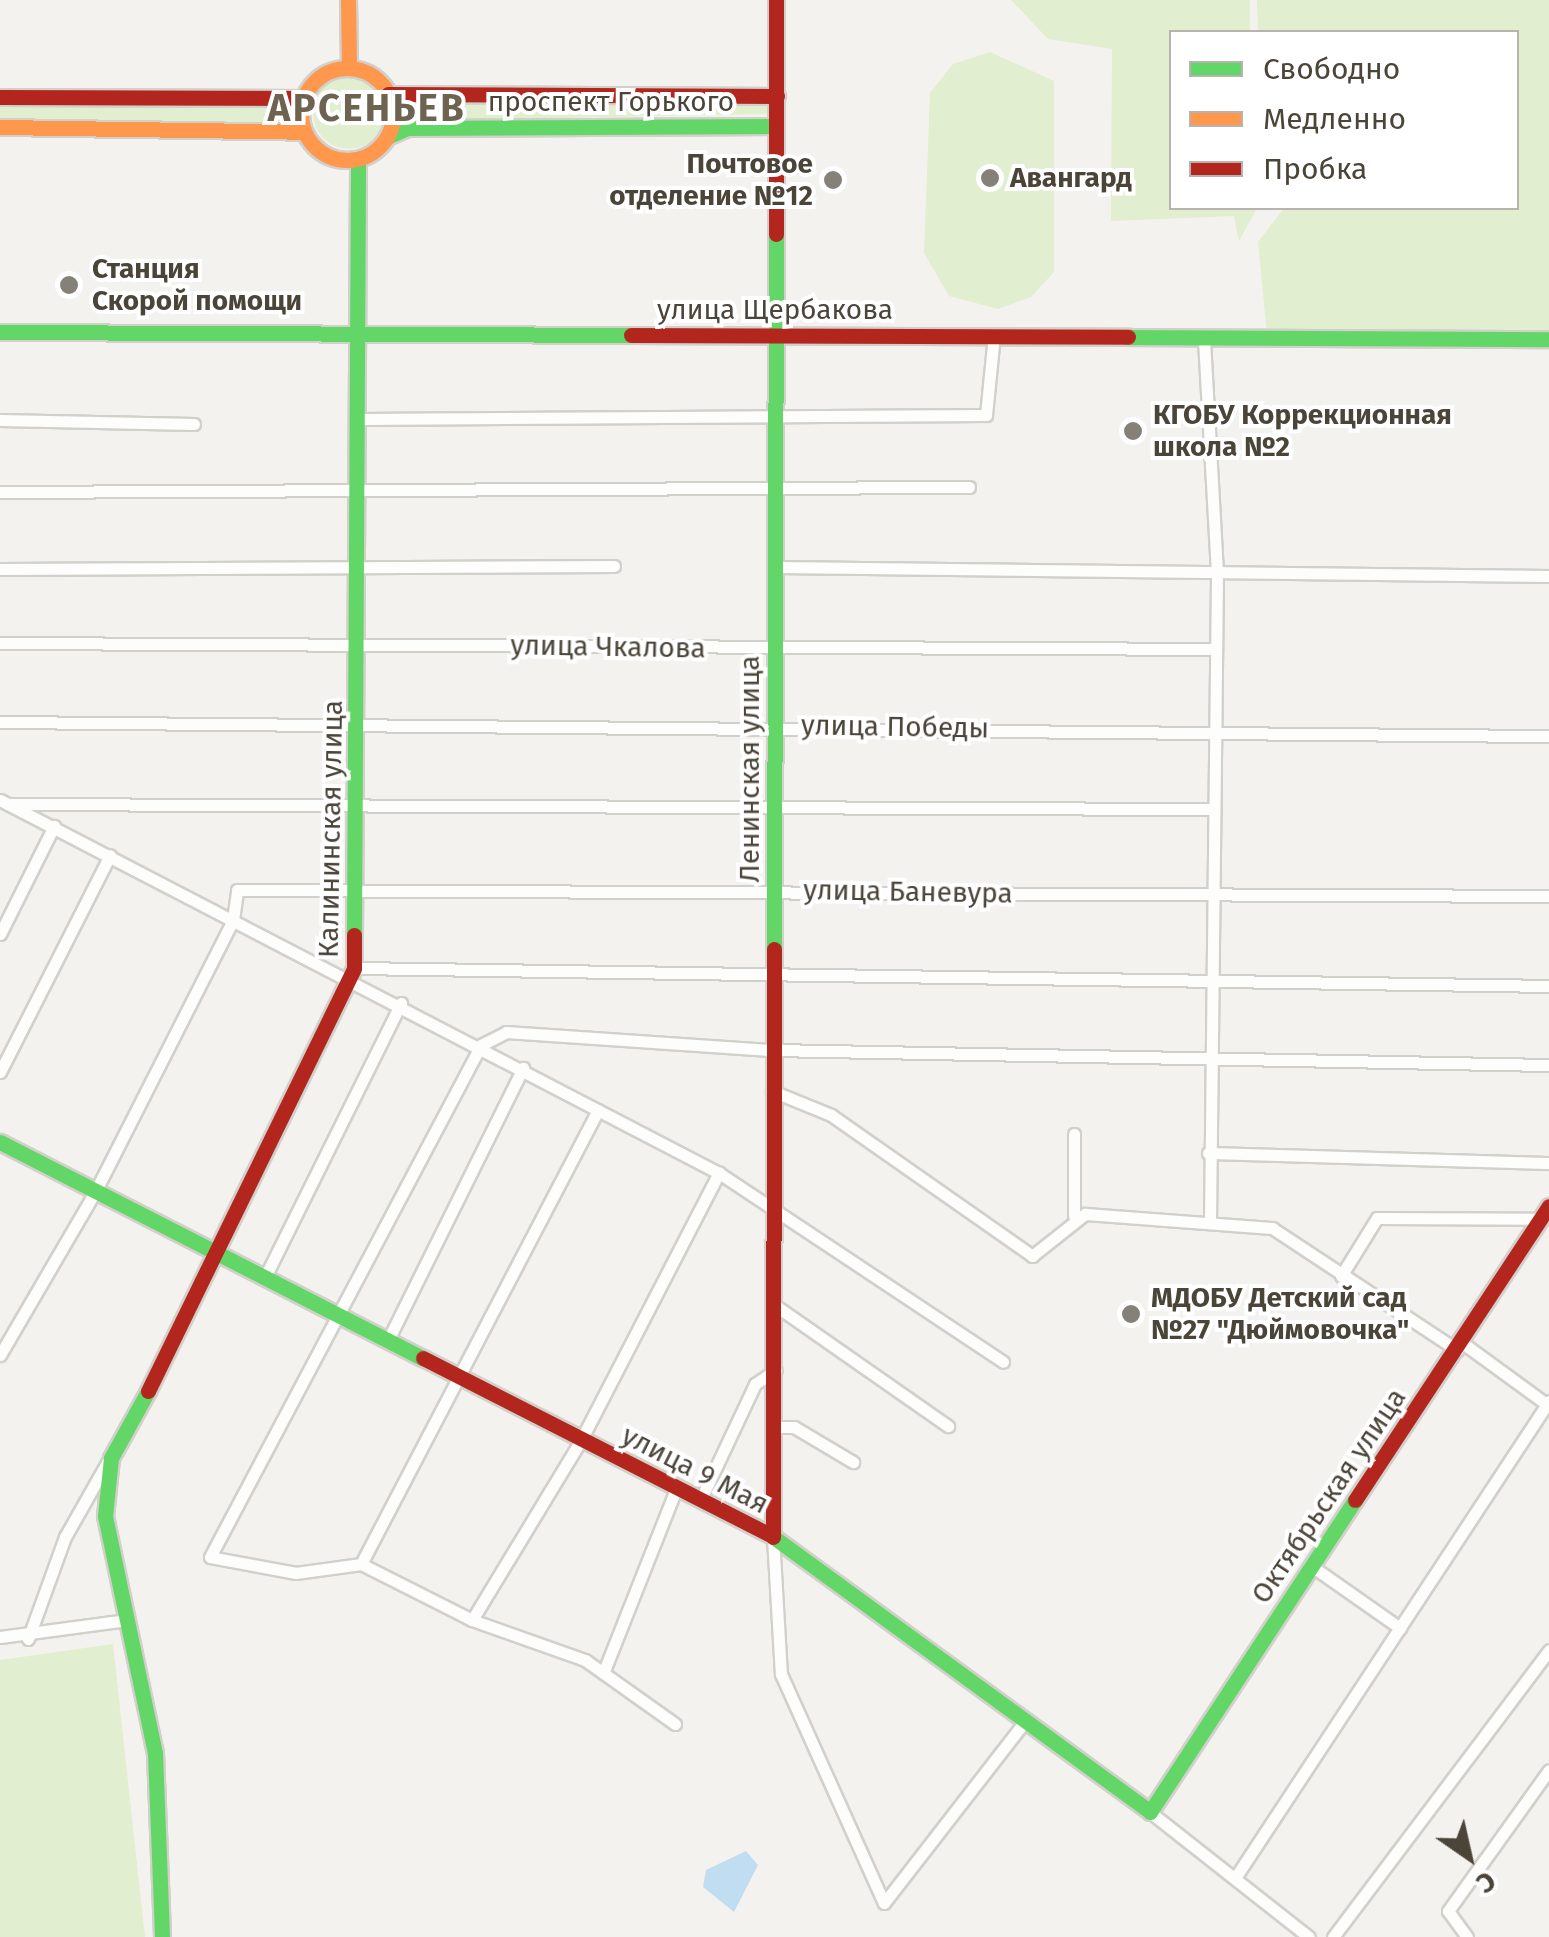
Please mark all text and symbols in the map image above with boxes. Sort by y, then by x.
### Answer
legend [1169,30,1519,210]
text: Свободно [1263,51,1400,87]
street label: проспект Горького [488,85,734,119]
district label: АРСЕНЬЕВ [268,86,466,132]
text: Медленно [1263,101,1406,137]
place label: Почтовое отделение №12 [609,147,813,213]
text: Пробка [1263,151,1367,187]
place label: Авангард [1010,161,1132,195]
marker: Авангард [979,167,1001,189]
marker: Почтовое отделение №12 [822,169,844,191]
place label: Станция Скорой помощи [92,252,302,318]
marker: Станция Скорой помощи [56,272,82,298]
street label: улица Щербакова [657,293,893,327]
place label: КГОБУ Коррекционная школа №2 [1153,398,1452,464]
marker: КГОБУ Коррекционная школа №2 [1122,420,1144,442]
street label: улица Чкалова [510,628,706,666]
street label: Ленинская улица [733,655,767,883]
street label: Калининская улица [312,700,350,958]
street label: улица Победы [801,709,989,745]
street label: улица Баневура [803,873,1013,911]
place label: МДОБУ Детский сад №27 "Дюймовочка" [1151,1281,1409,1347]
marker: МДОБУ Детский сад №27 "Дюймовочка" [1120,1303,1142,1325]
street label: Октябрьская улица [1245,1382,1413,1610]
street label: улица 9 Мая [616,1419,774,1521]
north arrow [1419,1807,1519,1907]
text: С [1470,1864,1502,1900]

